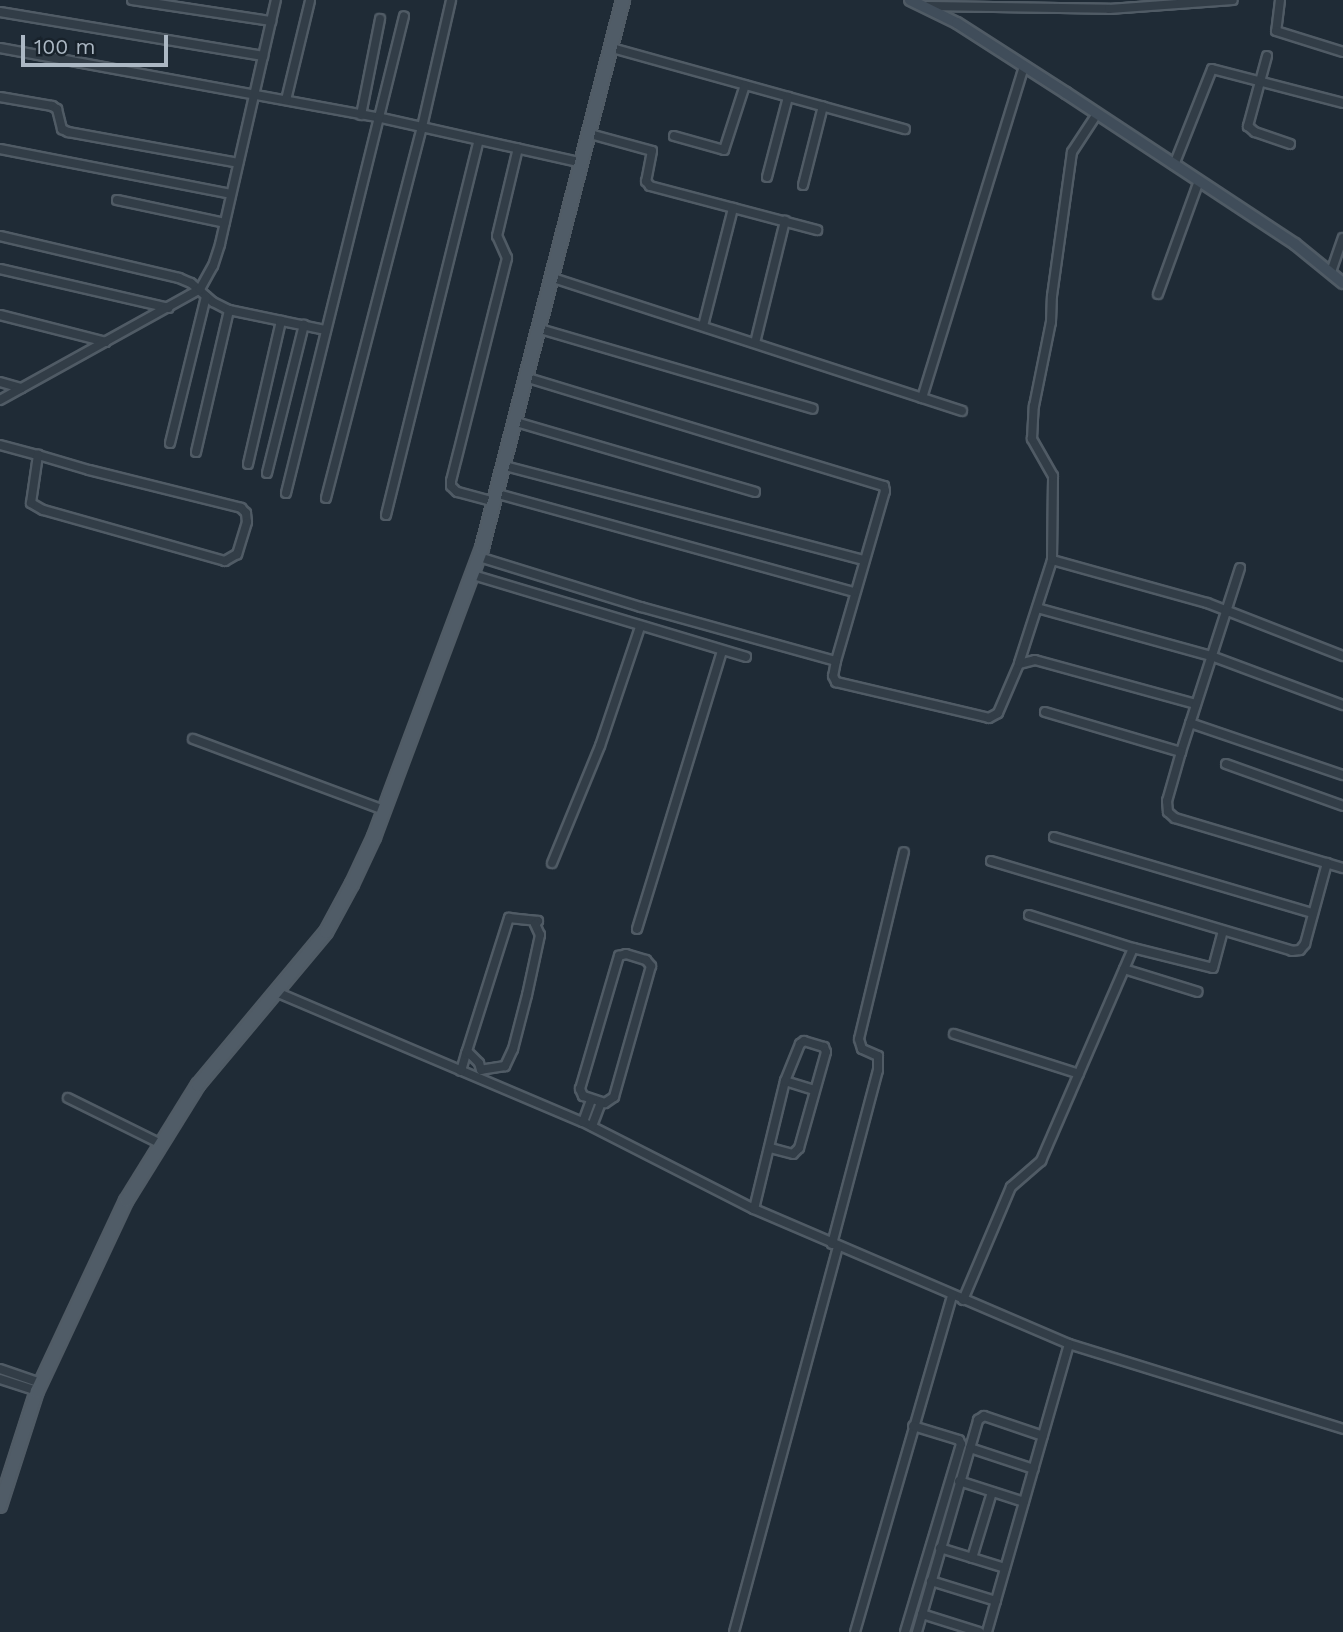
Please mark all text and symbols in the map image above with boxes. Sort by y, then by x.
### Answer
scale bar [24,21,172,65]
text: 100 m [34,34,96,59]

